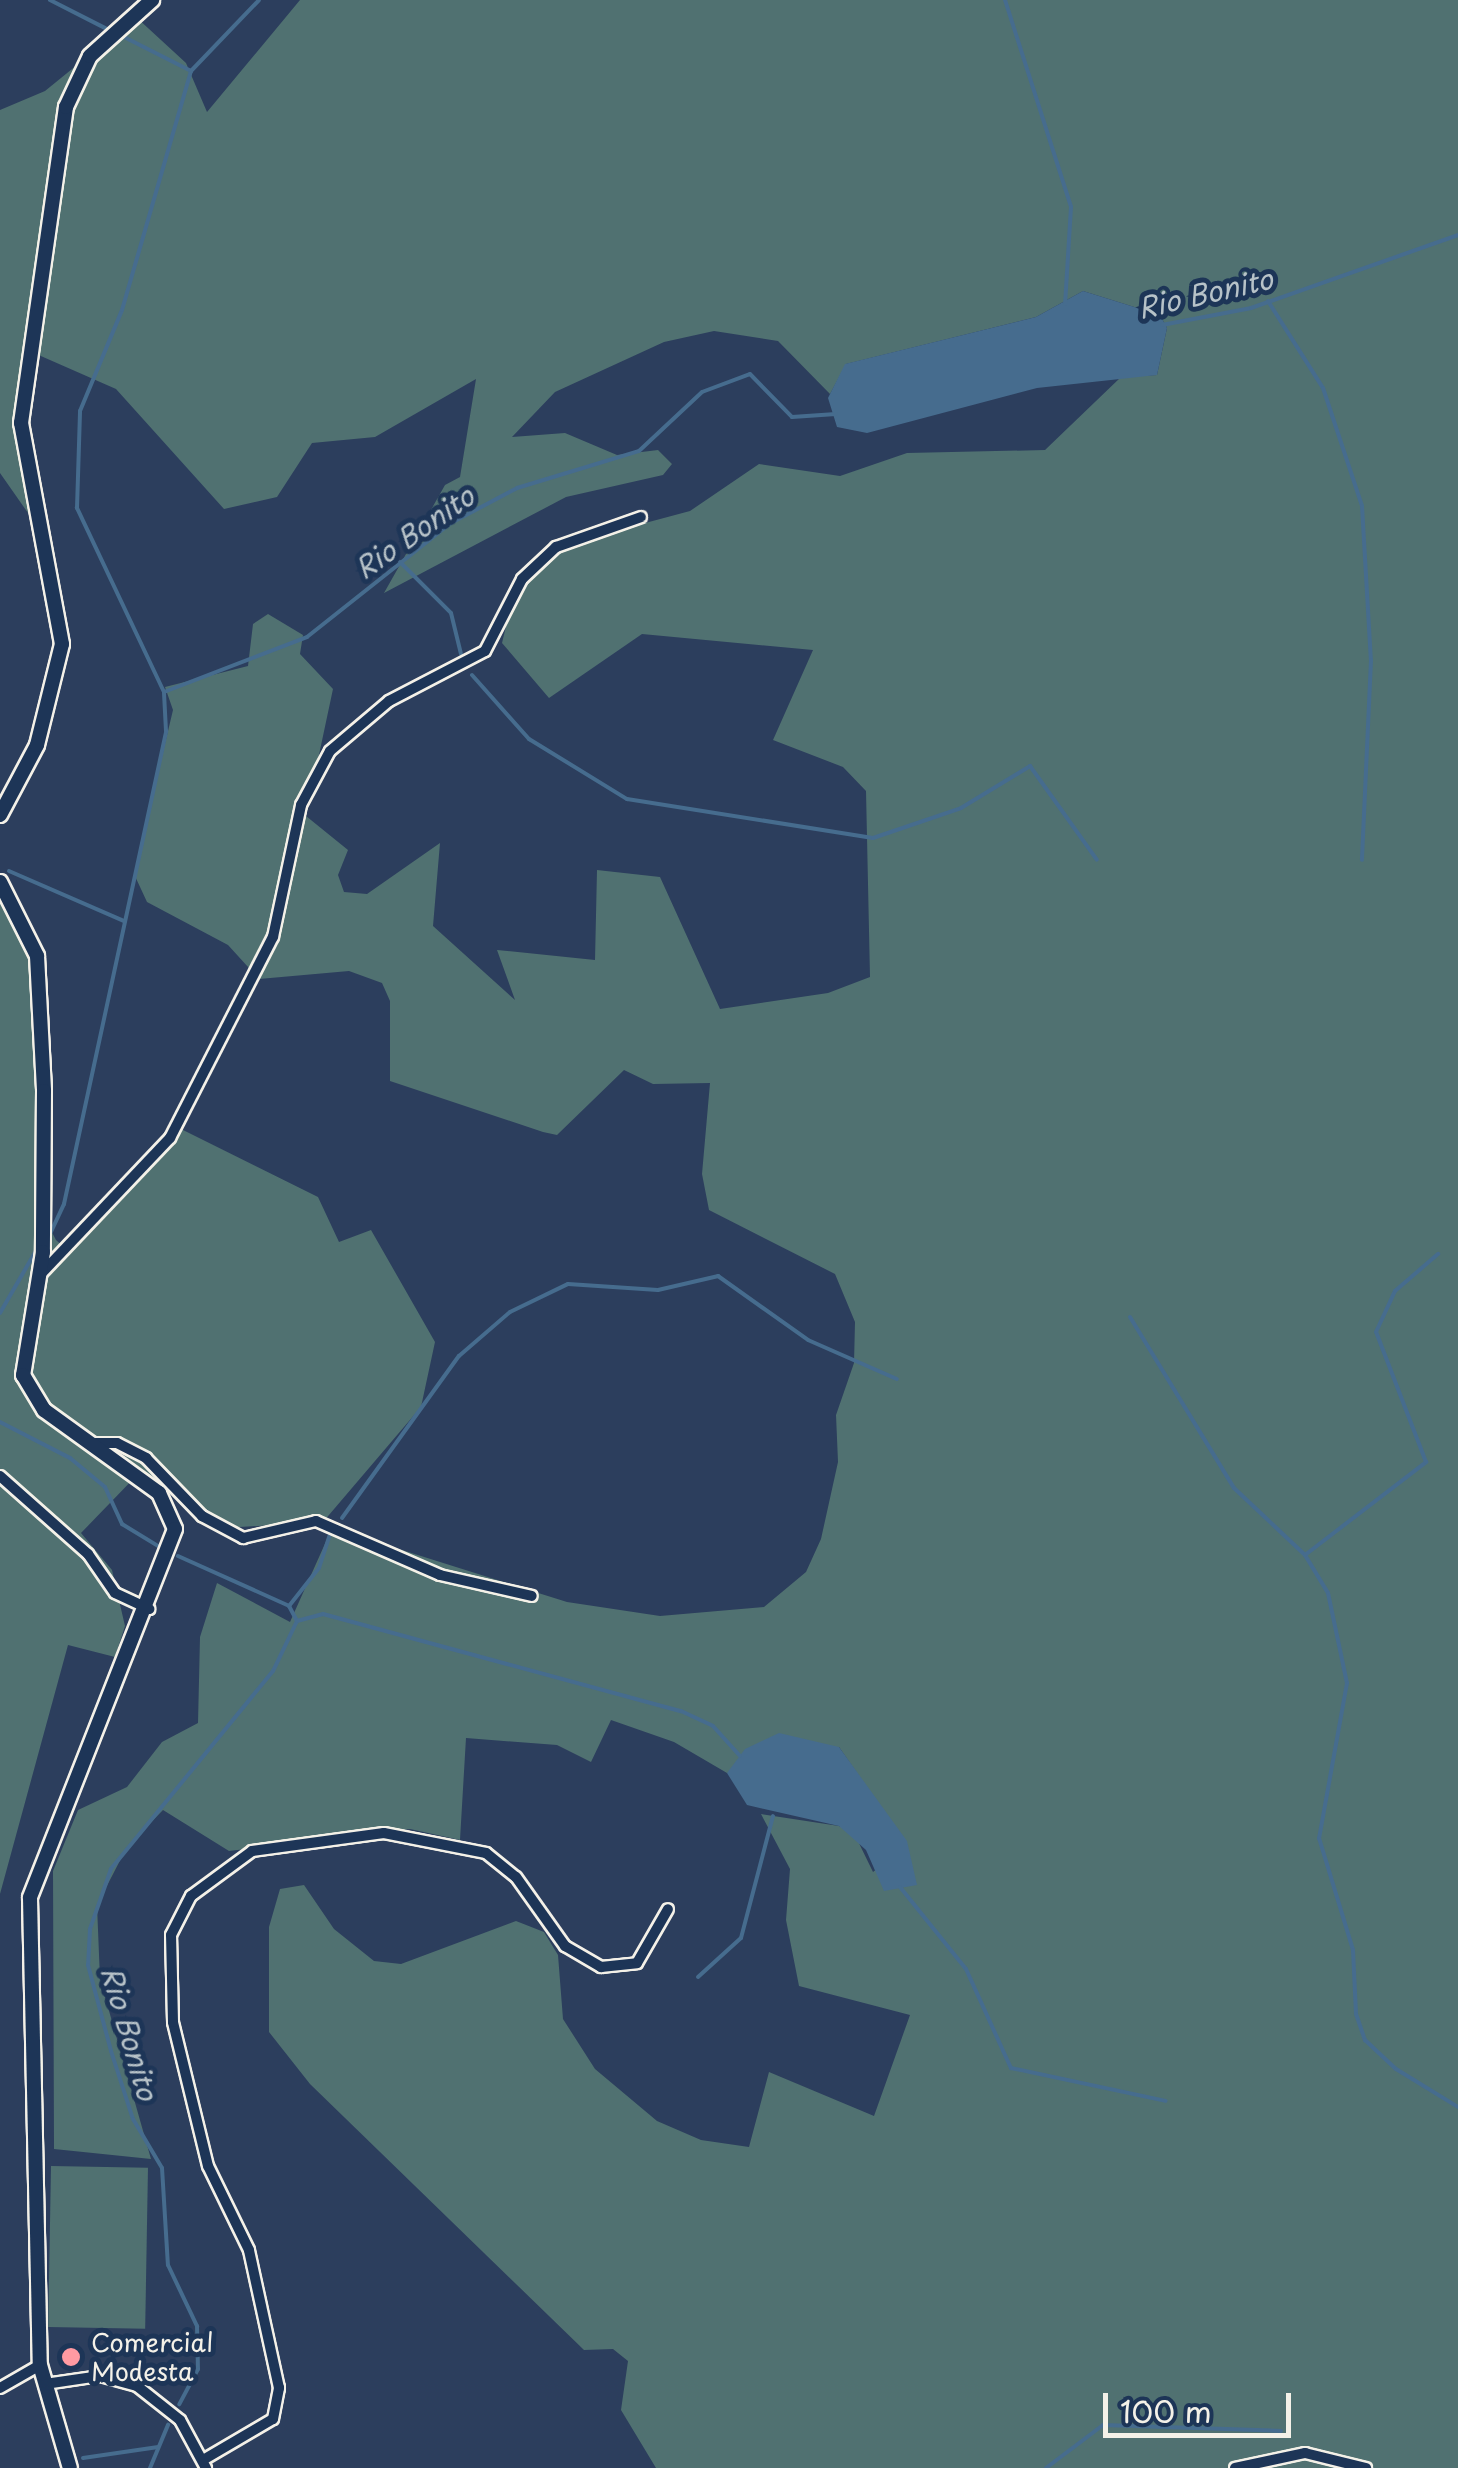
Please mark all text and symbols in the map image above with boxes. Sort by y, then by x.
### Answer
water label: Rio Bonito [1134,261,1276,325]
water label: Rio Bonito [348,478,480,586]
water label: Rio Bonito [95,1962,165,2104]
place label: Comercial Modesta [91,2328,213,2387]
marker: Comercial Modesta [60,2346,82,2368]
scale bar [1108,2373,1296,2435]
text: 100 m [1120,2388,1212,2433]

